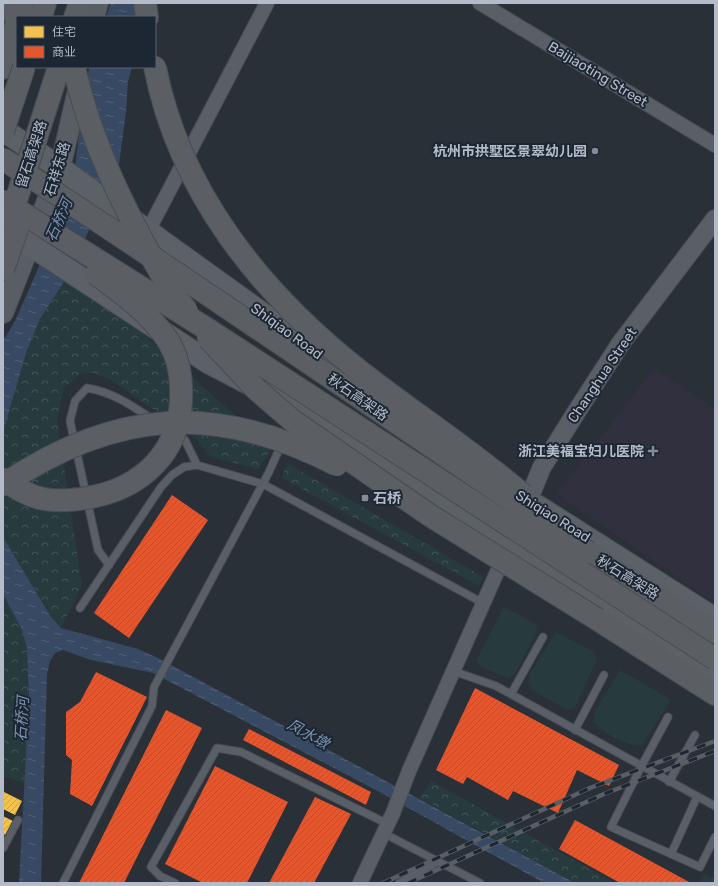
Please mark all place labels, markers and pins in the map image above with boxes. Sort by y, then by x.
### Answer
place label: 杭州市拱墅区景翠幼儿园 [433,143,587,160]
marker: 杭州市拱墅区景翠幼儿园 [590,146,600,156]
place label: 浙江美福宝妇儿医院 [518,443,644,460]
marker: 浙江美福宝妇儿医院 [647,445,659,457]
place label: 石桥 [373,490,401,507]
marker: 石桥 [360,493,370,503]

